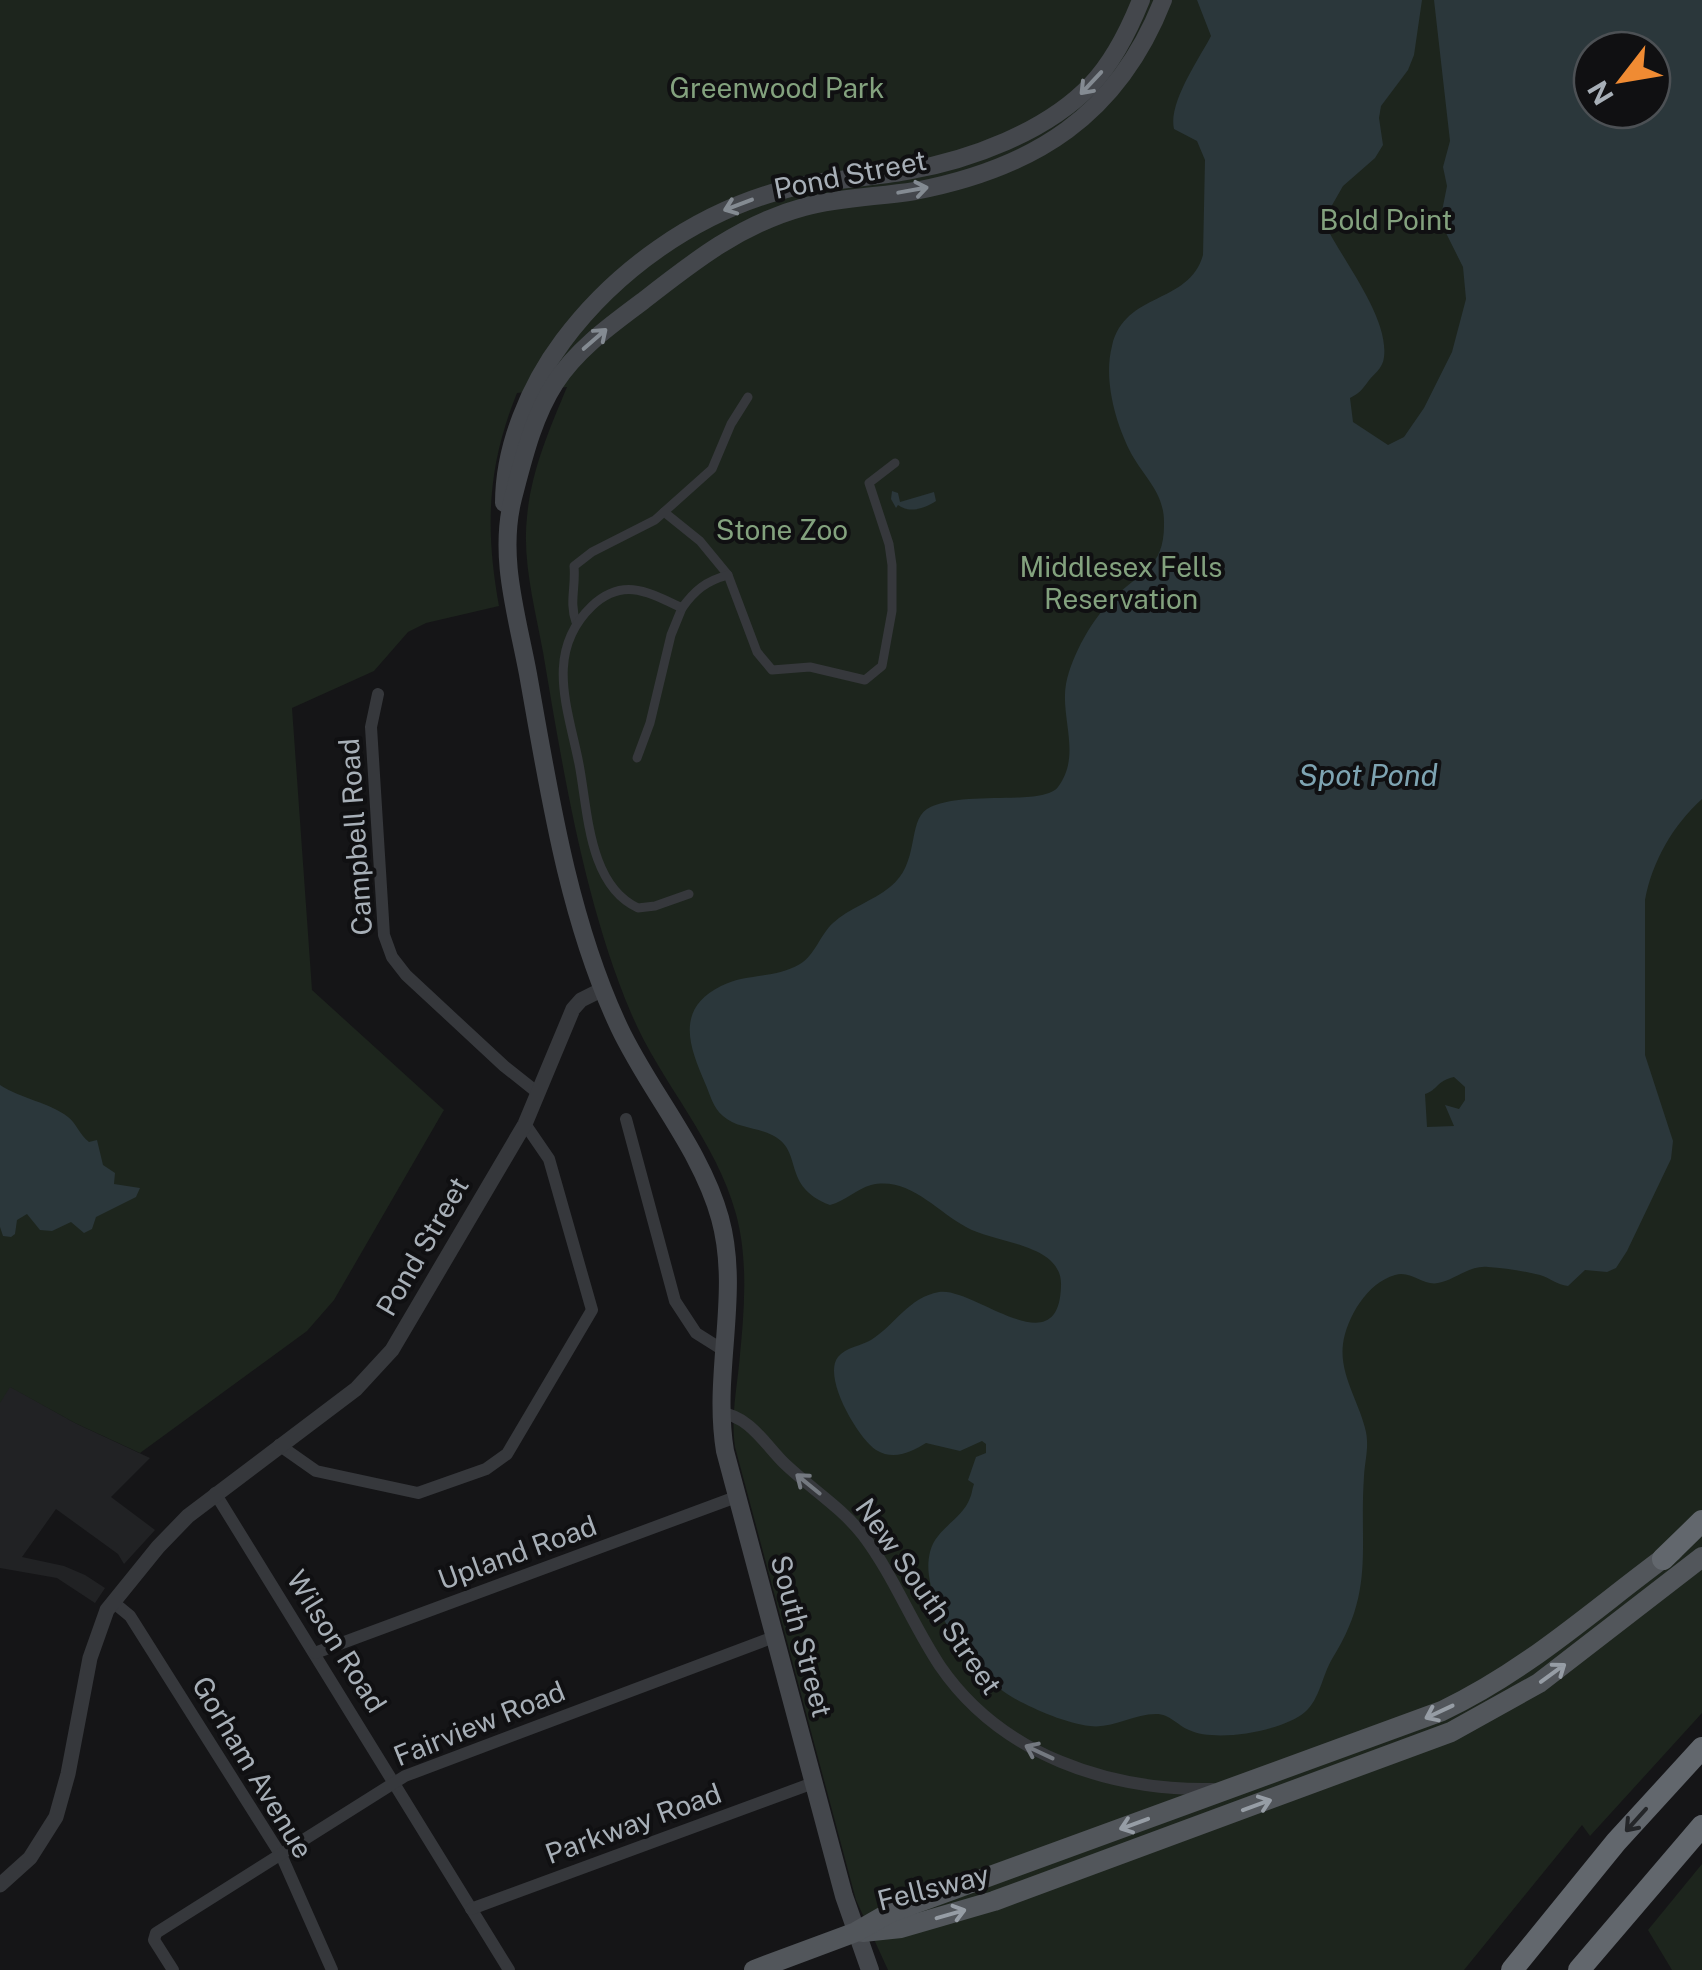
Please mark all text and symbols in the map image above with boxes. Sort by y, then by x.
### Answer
north arrow [1572,30,1672,130]
one-way arrow [1079,70,1103,94]
park label: Greenwood Park [669,71,885,104]
text: N [1580,75,1620,111]
street label: Pond Street [771,143,929,205]
one-way arrow [896,180,929,199]
one-way arrow [724,197,755,215]
park label: Bold Point [1320,203,1452,236]
one-way arrow [582,328,607,351]
park label: Stone Zoo [716,513,848,546]
park label: Middlesex Fells Reservation [1020,550,1222,615]
street label: Campbell Road [332,737,378,937]
water label: Spot Pond [1298,757,1438,793]
street label: Pond Street [369,1171,475,1321]
one-way arrow [795,1474,822,1495]
street label: New South Street [849,1492,1009,1700]
street label: Upland Road [433,1508,601,1596]
street label: South Street [765,1551,839,1721]
street label: Wilson Road [280,1564,394,1718]
one-way arrow [1539,1663,1567,1684]
street label: Gorham Avenue [186,1670,320,1864]
street label: Fairview Road [389,1674,569,1772]
one-way arrow [1424,1704,1454,1723]
one-way arrow [1024,1742,1054,1761]
street label: Parkway Road [541,1776,725,1870]
one-way arrow [1241,1795,1272,1813]
one-way arrow [1625,1807,1648,1832]
one-way arrow [1118,1817,1150,1835]
street label: Fellsway [874,1857,992,1917]
one-way arrow [935,1904,967,1922]

